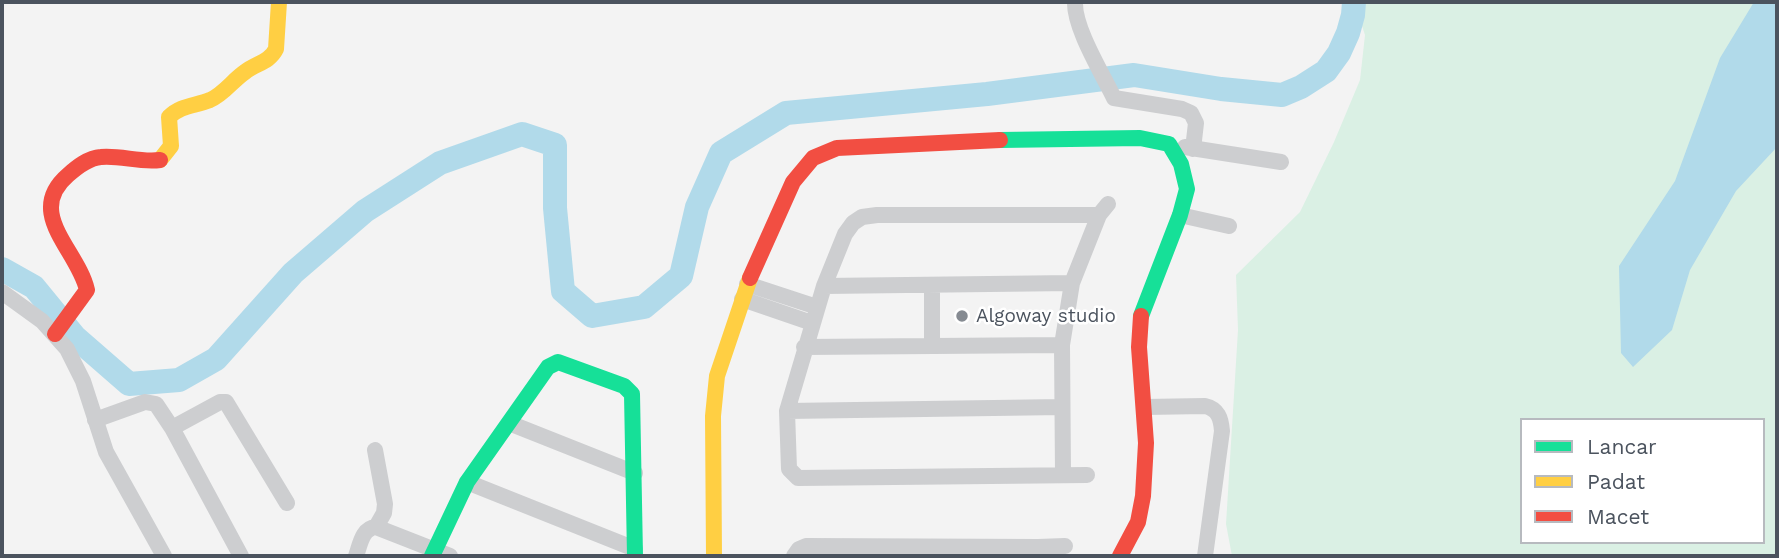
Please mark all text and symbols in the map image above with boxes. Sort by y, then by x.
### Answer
place label: Algoway studio [976,305,1116,327]
marker: Algoway studio [954,308,970,324]
legend [1520,418,1765,544]
text: Lancar [1587,434,1657,459]
text: Padat [1587,469,1645,494]
text: Macet [1587,504,1649,529]

